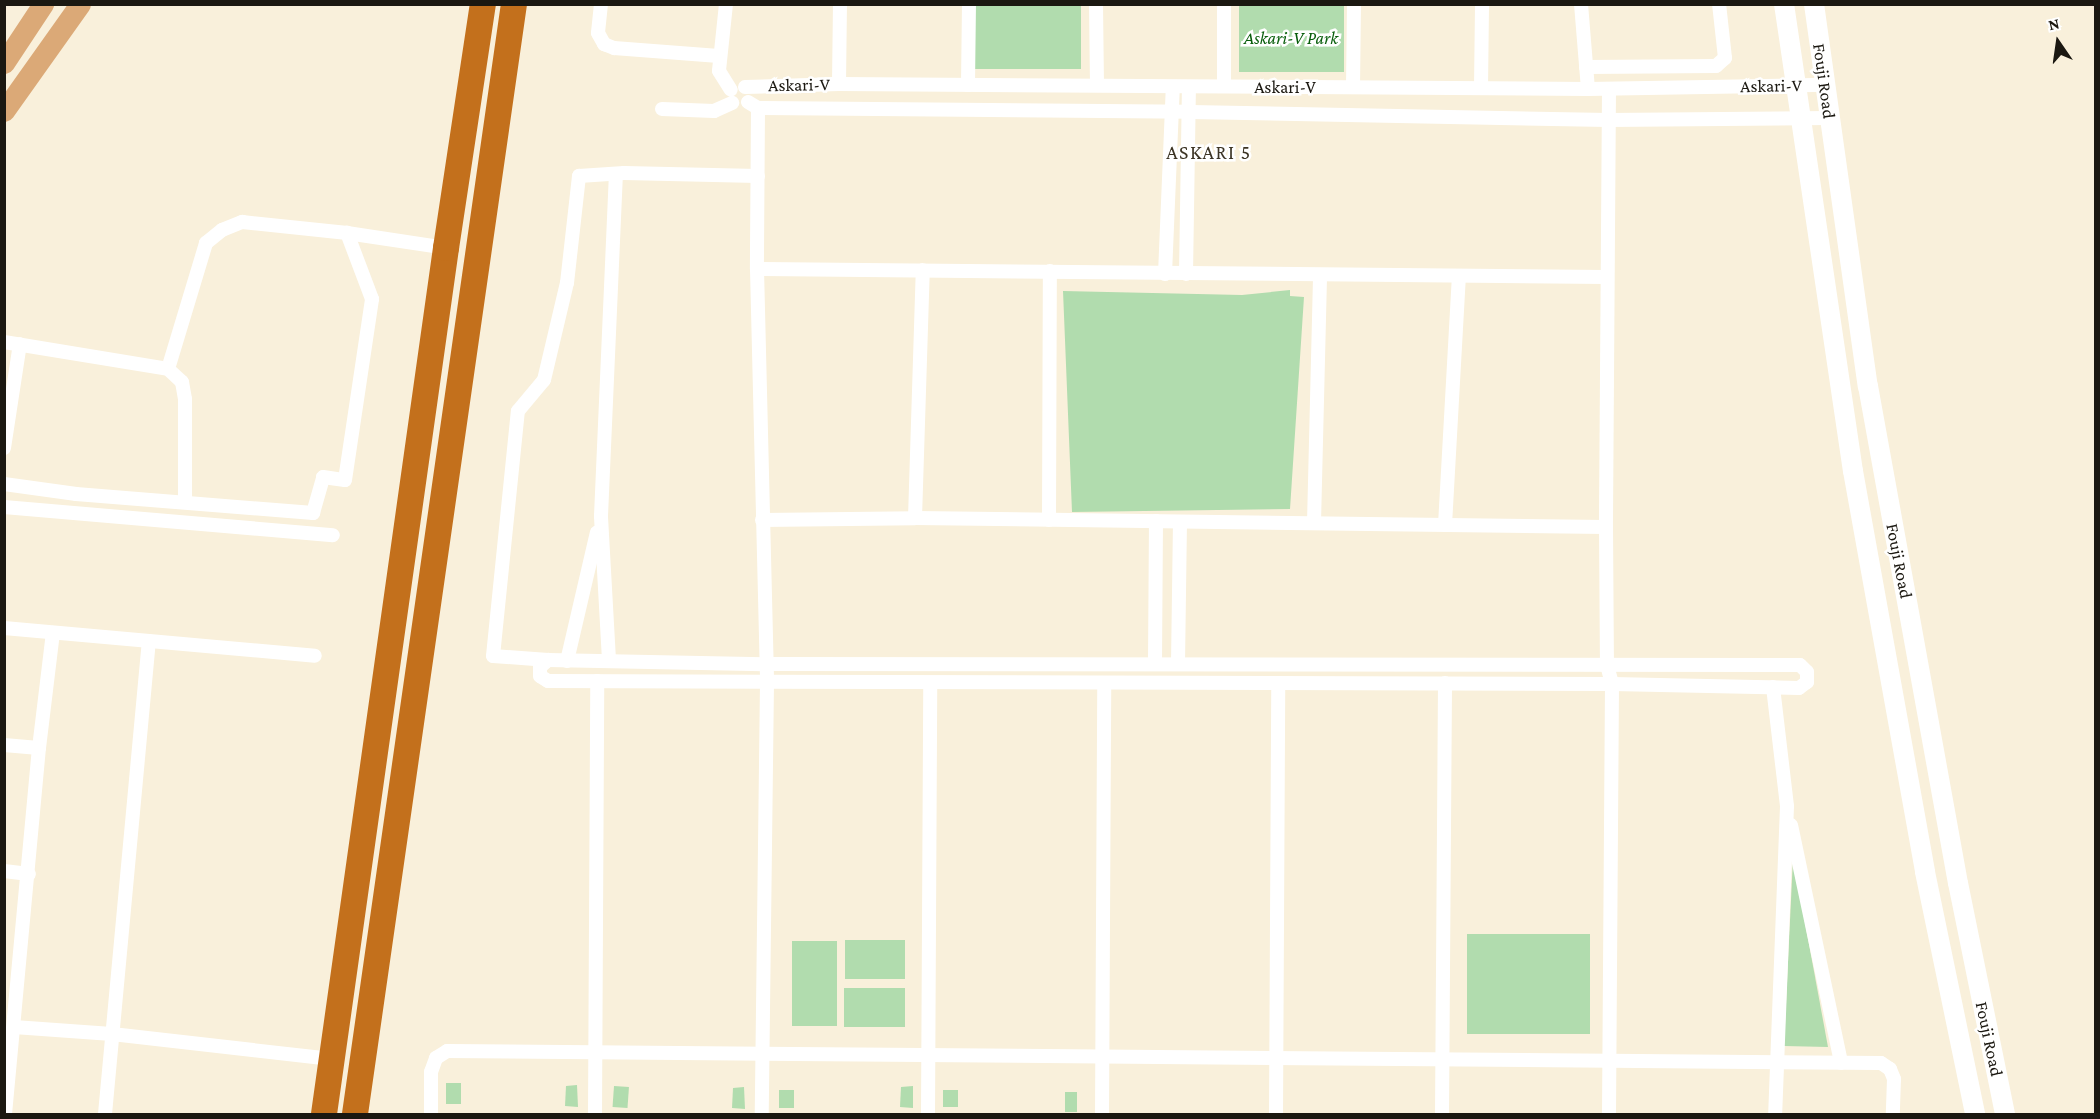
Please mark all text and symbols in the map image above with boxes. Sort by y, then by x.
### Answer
north arrow [2028,12,2088,72]
text: N [2047,14,2061,33]
park label: Askari-V Park [1244,27,1338,49]
street label: Fouji Road [1808,42,1840,120]
street label: Askari-V [768,74,830,96]
street label: Askari-V [1740,75,1802,97]
street label: Askari-V [1254,76,1316,98]
district label: ASKARI 5 [1166,140,1252,164]
street label: Fouji Road [1881,522,1917,600]
street label: Fouji Road [1971,1000,2007,1078]

